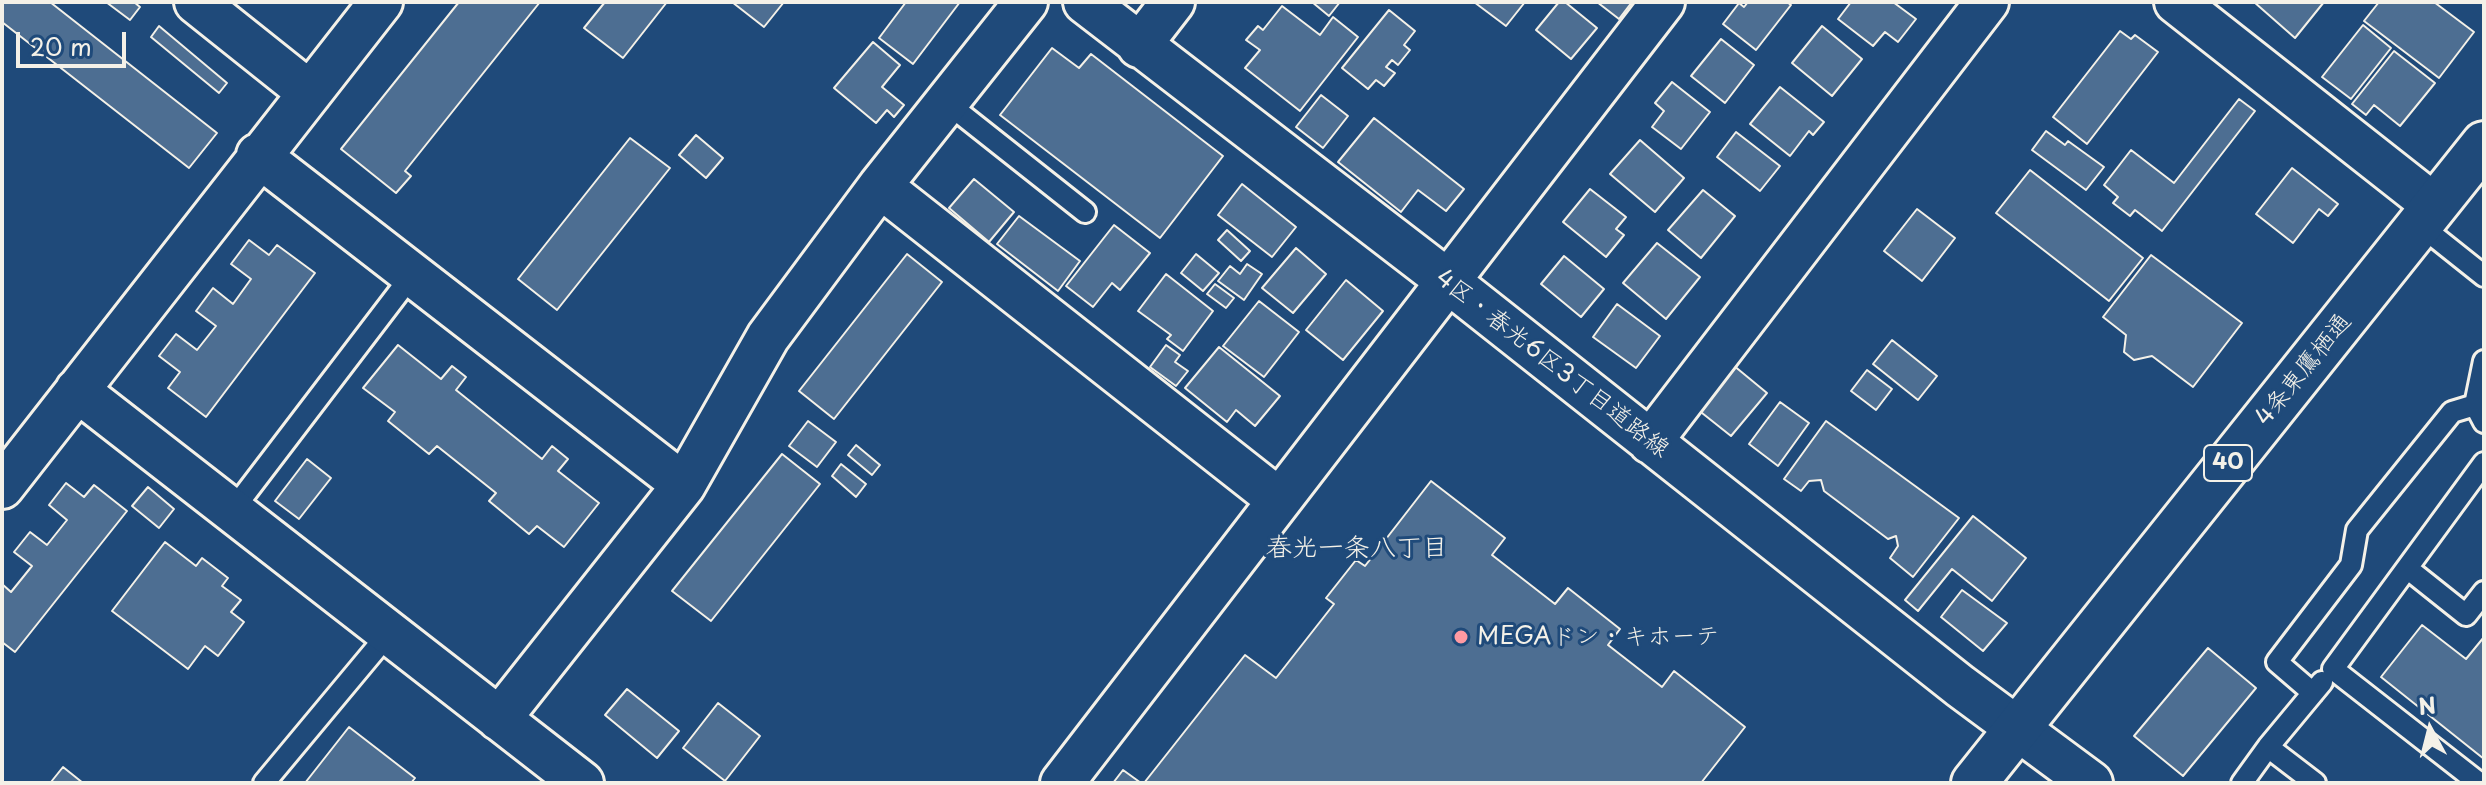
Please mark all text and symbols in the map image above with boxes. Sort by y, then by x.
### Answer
scale bar [20,16,130,66]
text: 20 m [30,28,92,64]
street label: 4区・春光6区3丁目道路線 [1429,264,1675,464]
street label: 4条東鷹栖通 [2250,308,2358,432]
road number: 40 [2204,445,2252,481]
district label: 春光一条八丁目 [1266,533,1448,565]
place label: MEGAドン・キホーテ [1477,623,1719,651]
marker: MEGAドン・キホーテ [1452,628,1470,646]
text: N [2416,687,2438,722]
north arrow [2390,689,2470,769]

